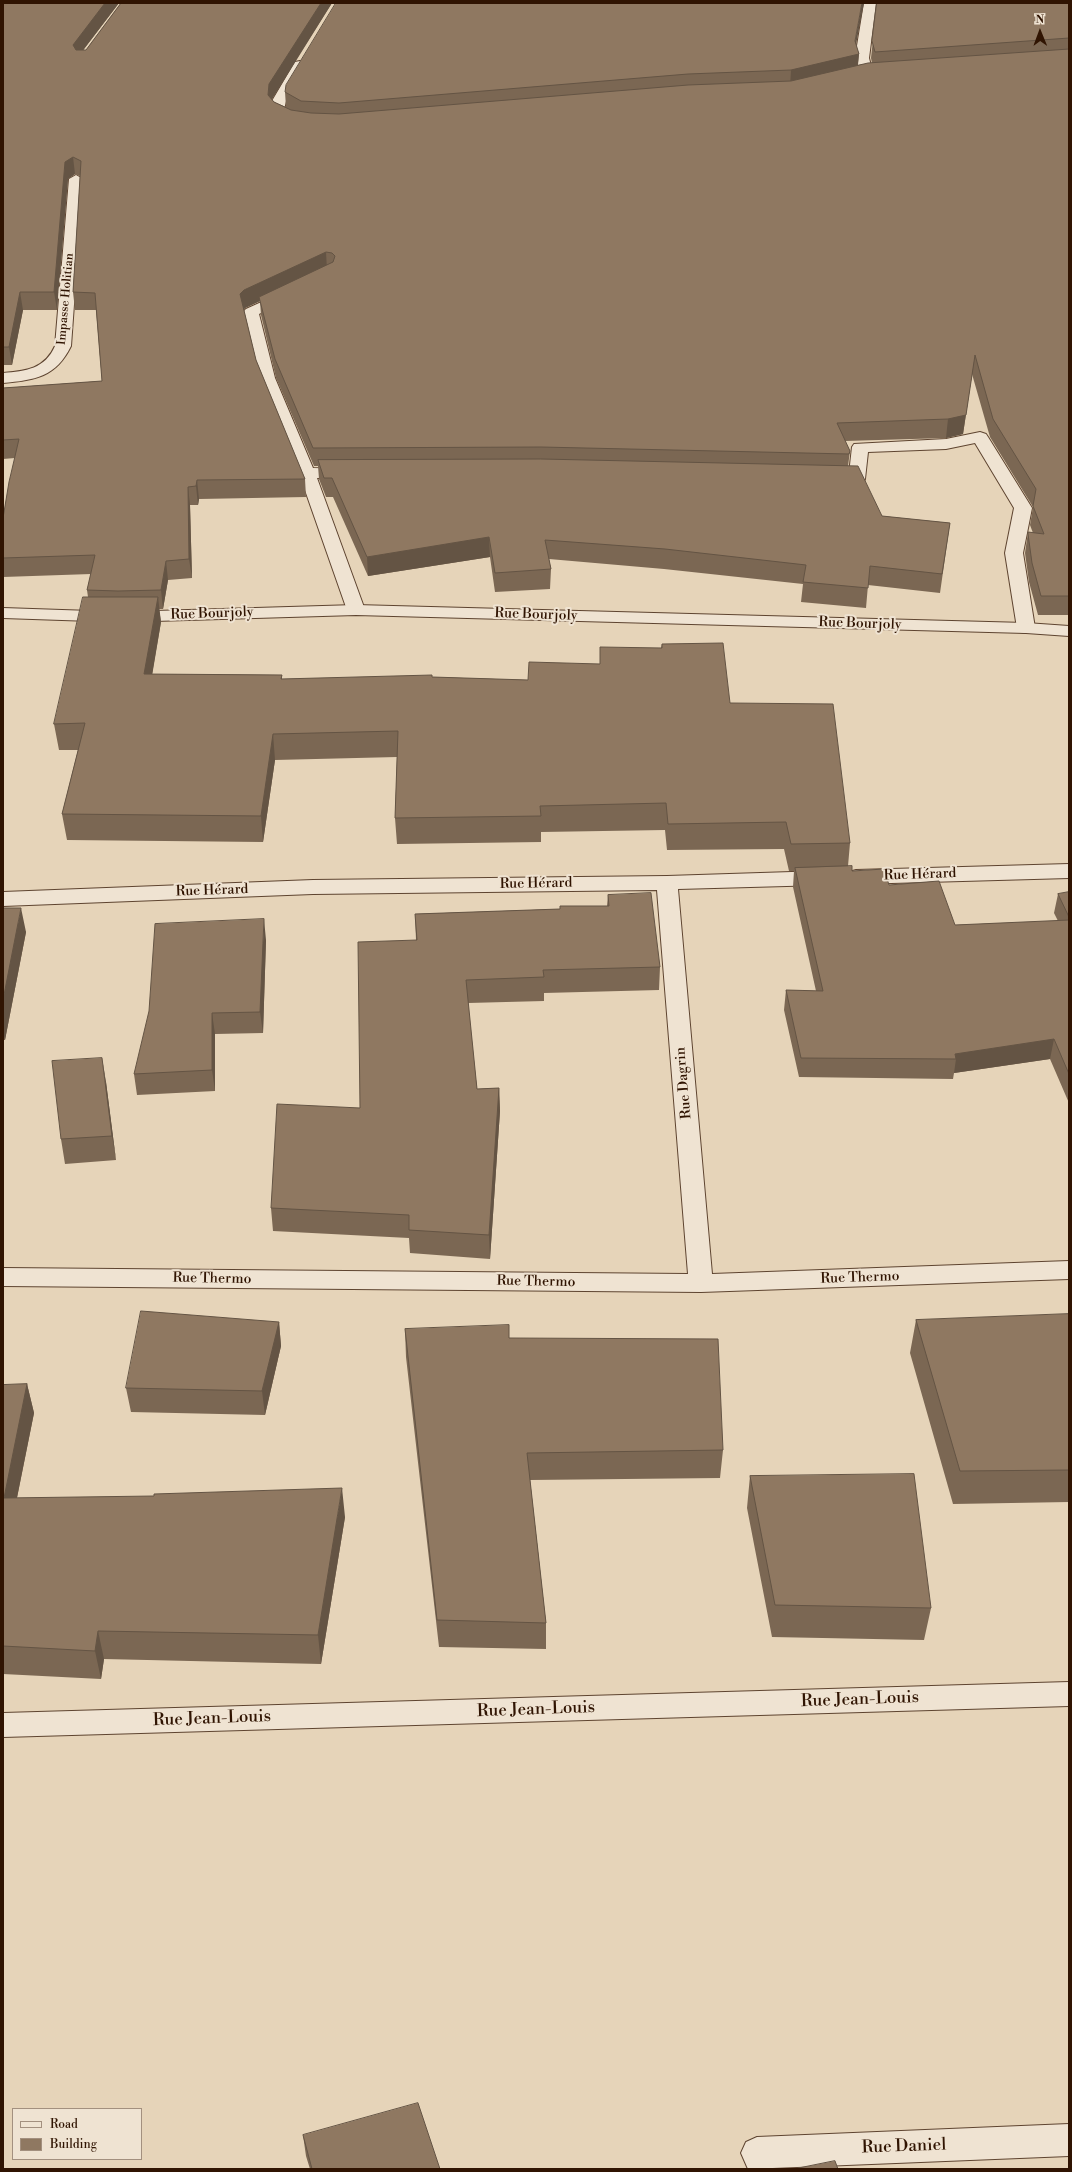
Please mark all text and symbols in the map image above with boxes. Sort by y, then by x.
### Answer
north arrow [1020,12,1060,52]
text: N [1035,13,1044,27]
street label: Impasse Holitian [55,252,77,346]
street label: Rue Bourjoly [170,604,254,624]
street label: Rue Bourjoly [494,605,578,625]
street label: Rue Bourjoly [818,614,902,634]
street label: Rue Hérard [883,865,957,885]
street label: Rue Hérard [499,875,573,893]
street label: Rue Hérard [175,881,249,901]
street label: Rue Dagrin [672,1046,696,1120]
street label: Rue Thermo [820,1268,900,1288]
street label: Rue Thermo [172,1270,252,1288]
street label: Rue Thermo [496,1273,576,1291]
street label: Rue Jean-Louis [800,1688,920,1712]
street label: Rue Jean-Louis [476,1698,596,1722]
street label: Rue Jean-Louis [152,1707,272,1731]
legend [12,2108,142,2160]
text: Road [50,2117,78,2132]
street label: Rue Daniel [861,2135,947,2159]
text: Building [50,2137,97,2152]

